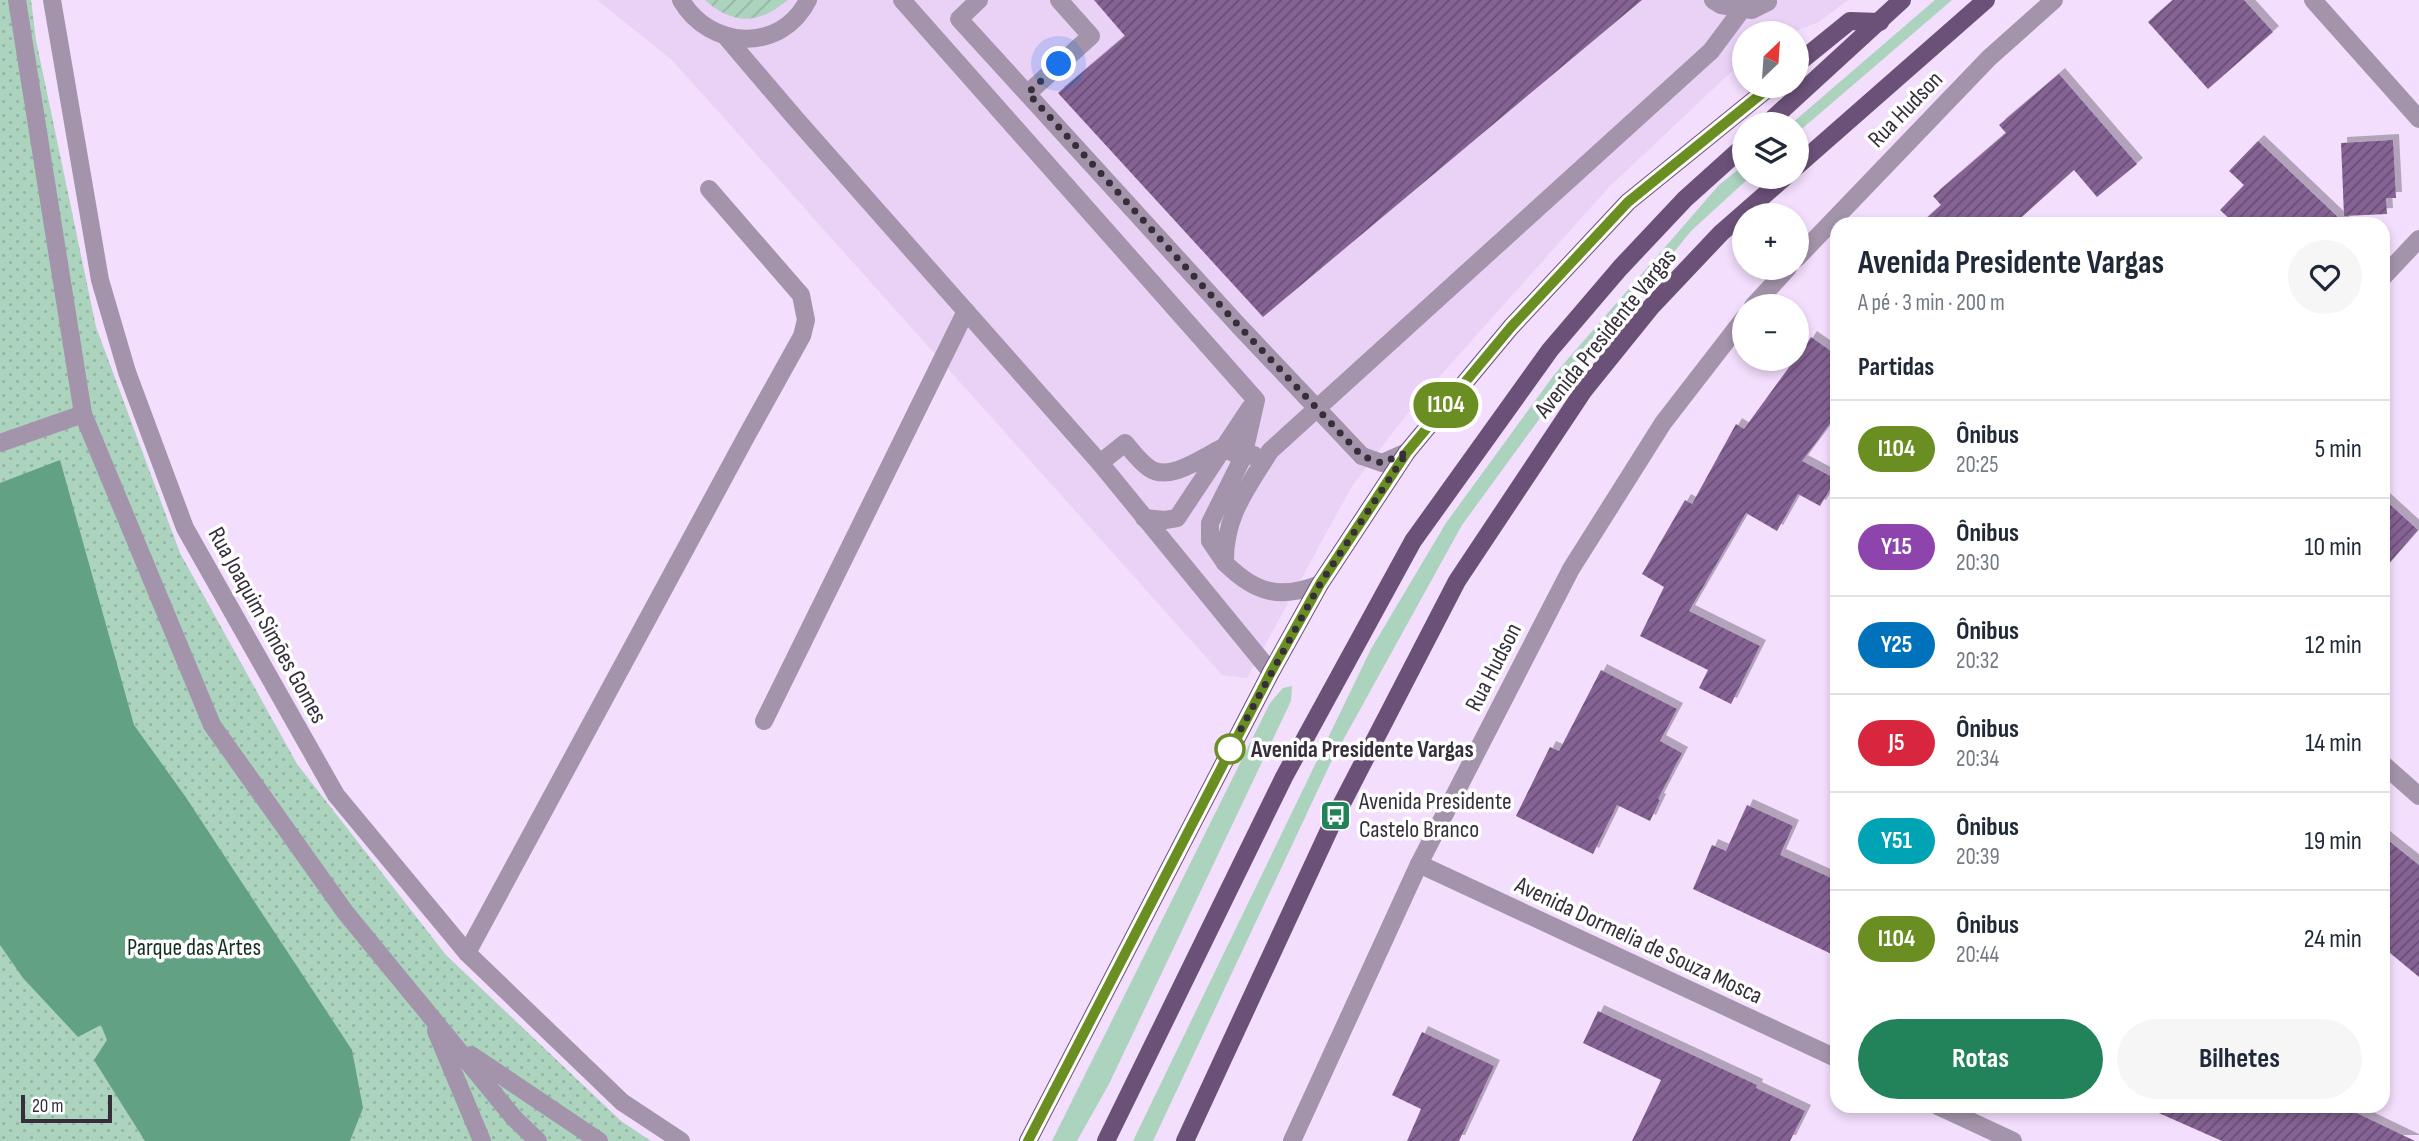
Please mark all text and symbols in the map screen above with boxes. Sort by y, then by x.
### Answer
north arrow [1732,21,1810,98]
map controls [1732,21,1809,371]
your location [1041,46,1076,81]
street label: Rua Hudson [1862,65,1949,154]
button: layers [1732,112,1809,189]
button: + [1732,203,1809,280]
button: heart [2288,240,2362,314]
street label: Avenida Presidente Vargas [1528,243,1682,425]
text: Avenida Presidente Vargas [1858,243,2164,283]
text: A pé · 3 min · 200 m [1858,289,2005,317]
button: − [1732,294,1809,371]
text: Partidas [1858,352,1934,383]
line badge: I104 [1397,382,1495,428]
text: I104 [1427,390,1465,419]
text: Ônibus [1956,420,2019,451]
text: I104 [1878,434,1915,463]
text: 5 min [2315,434,2362,465]
text: 20:25 [1956,451,1999,479]
text: Ônibus [1956,518,2019,549]
street label: Rua Joaquim Simões Gomes [202,522,334,728]
text: Y15 [1881,532,1912,561]
text: 10 min [2305,532,2362,563]
text: 20:30 [1956,549,2000,577]
text: Ônibus [1956,616,2019,647]
street label: Rua Hudson [1459,618,1528,716]
text: Y25 [1881,630,1912,659]
text: 12 min [2305,630,2362,661]
text: 20:32 [1956,647,1999,675]
text: Ônibus [1956,714,2019,745]
text: J5 [1889,728,1904,757]
text: 14 min [2305,728,2362,759]
marker: Avenida Presidente Vargas [1215,734,1245,764]
place label: Avenida Presidente Vargas [1250,735,1474,764]
text: 20:34 [1956,745,1999,773]
place label: Avenida Presidente Castelo Branco [1358,787,1512,844]
bus stop icon: Avenida Presidente Castelo Branco [1319,798,1353,832]
text: Ônibus [1956,812,2019,843]
text: Y51 [1881,826,1912,855]
text: 19 min [2305,826,2362,857]
text: 20:39 [1956,843,2000,871]
street label: Avenida Dormelia de Souza Mosca [1510,870,1767,1011]
text: Ônibus [1956,910,2019,941]
text: I104 [1878,924,1915,953]
text: 24 min [2304,924,2362,955]
park label: Parque das Artes [127,933,261,962]
text: 20:44 [1956,941,1999,969]
button: Rotas [1858,1019,2103,1099]
button: Bilhetes [2117,1019,2362,1099]
scale bar [21,1092,112,1124]
text: 20 m [32,1095,64,1118]

